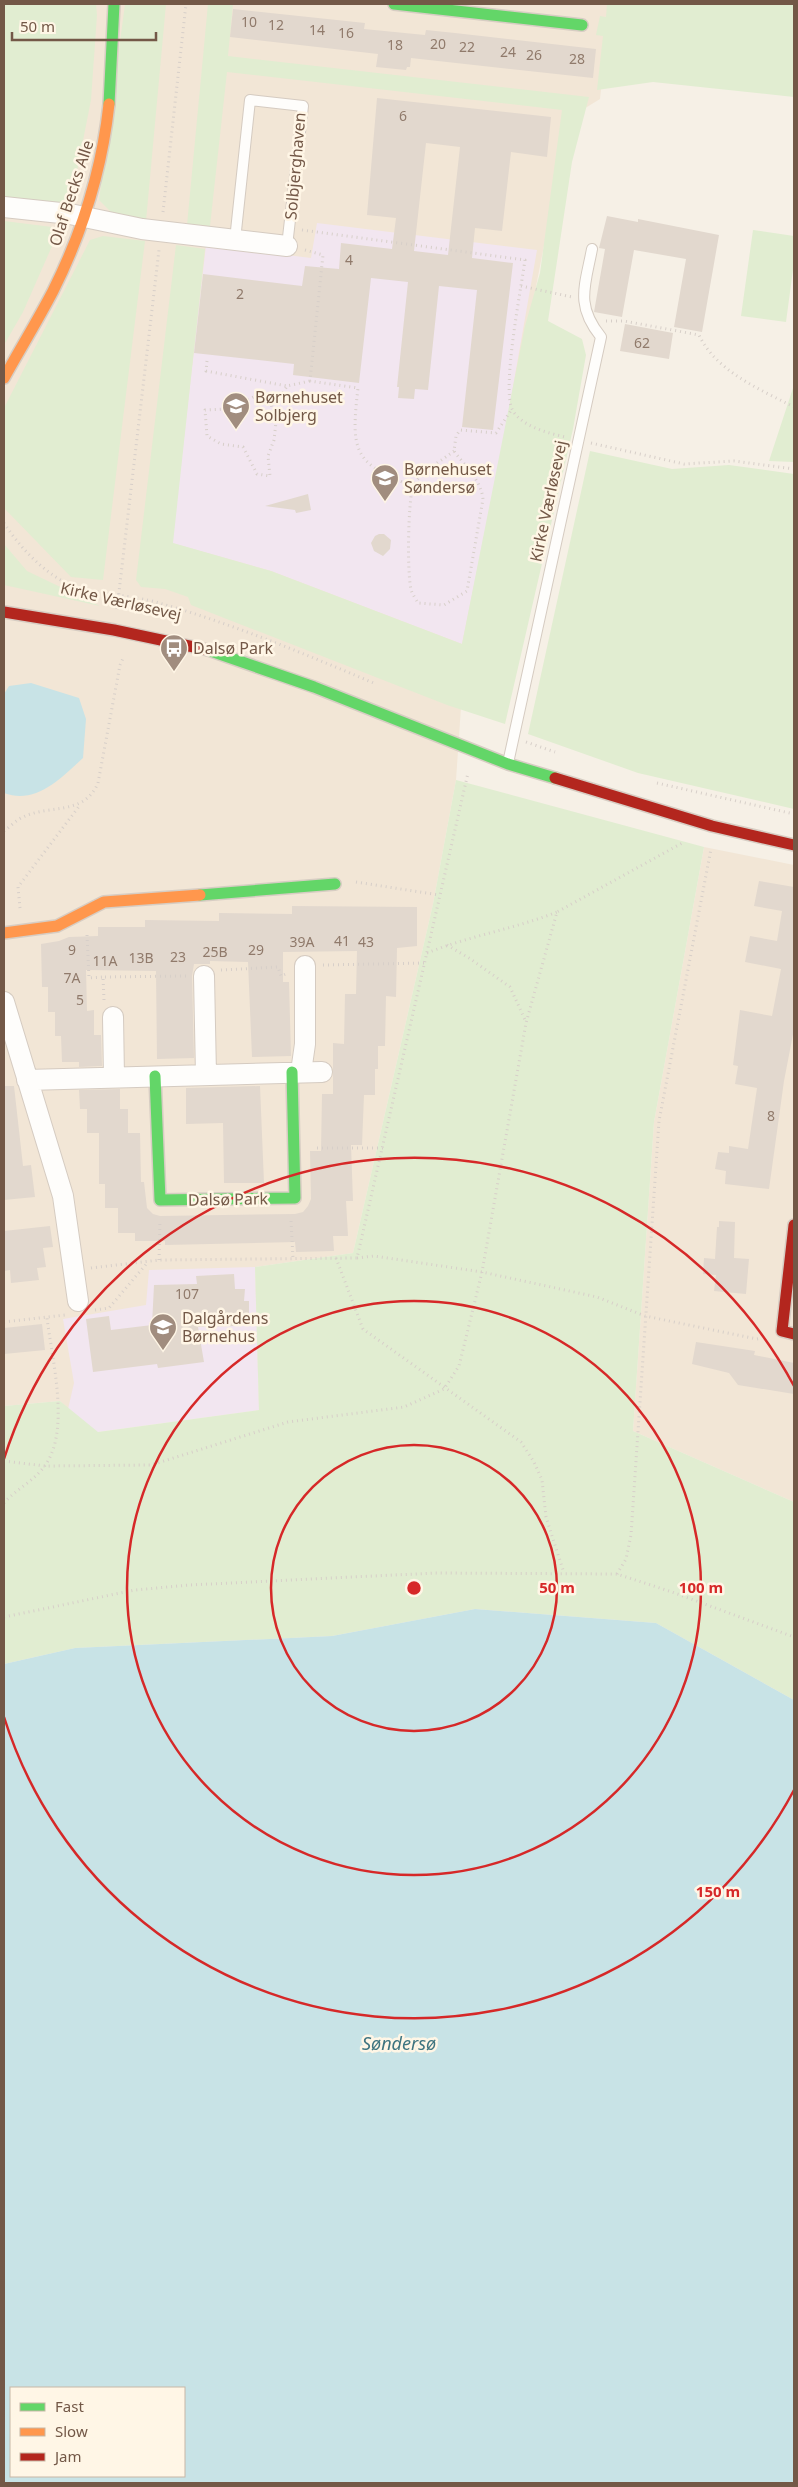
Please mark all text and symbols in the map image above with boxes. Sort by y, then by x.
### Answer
scale bar [12,10,156,42]
house number: 10 [241,12,257,31]
house number: 12 [268,15,284,34]
text: 50 m [20,16,55,36]
house number: 14 [309,20,325,39]
house number: 16 [338,23,354,42]
house number: 20 [430,34,446,53]
house number: 18 [387,35,403,54]
house number: 22 [459,37,475,56]
house number: 24 [500,42,516,61]
house number: 26 [526,45,542,64]
house number: 28 [569,49,585,68]
house number: 6 [399,106,407,125]
street label: Solbjerghaven [279,111,311,221]
street label: Olaf Becks Alle [44,137,98,249]
house number: 4 [345,250,353,269]
house number: 2 [236,284,244,303]
house number: 62 [634,333,650,352]
place label: Børnehuset Solbjerg [255,386,343,426]
school or university icon: Børnehuset Solbjerg [221,391,251,430]
street label: Kirke Værløsevej [524,438,572,564]
place label: Børnehuset Søndersø [404,458,492,498]
school or university icon: Børnehuset Søndersø [370,463,400,502]
street label: Kirke Værløsevej [58,576,184,626]
bus stop icon: Dalsø Park [159,633,189,672]
place label: Dalsø Park [193,637,274,659]
house number: 41 [334,931,350,950]
house number: 39A [290,932,315,951]
house number: 43 [358,932,374,951]
house number: 9 [68,940,76,959]
house number: 29 [248,940,264,959]
house number: 25B [202,942,228,961]
house number: 23 [170,947,186,966]
house number: 13B [128,948,154,967]
house number: 11A [93,951,118,970]
house number: 7A [64,968,81,987]
house number: 5 [76,990,84,1009]
house number: 8 [767,1106,775,1125]
street label: Dalsø Park [188,1187,269,1211]
house number: 107 [175,1284,199,1303]
place label: Dalgårdens Børnehus [182,1307,268,1347]
school or university icon: Dalgårdens Børnehus [148,1312,178,1351]
text: 50 m [539,1577,575,1597]
text: 100 m [679,1577,723,1597]
centre of rings [405,1579,423,1597]
text: 150 m [696,1881,740,1901]
water label: Søndersø [362,2031,436,2055]
legend [10,2387,185,2477]
text: Fast [55,2396,84,2416]
text: Slow [55,2421,88,2441]
text: Jam [53,2446,82,2466]

